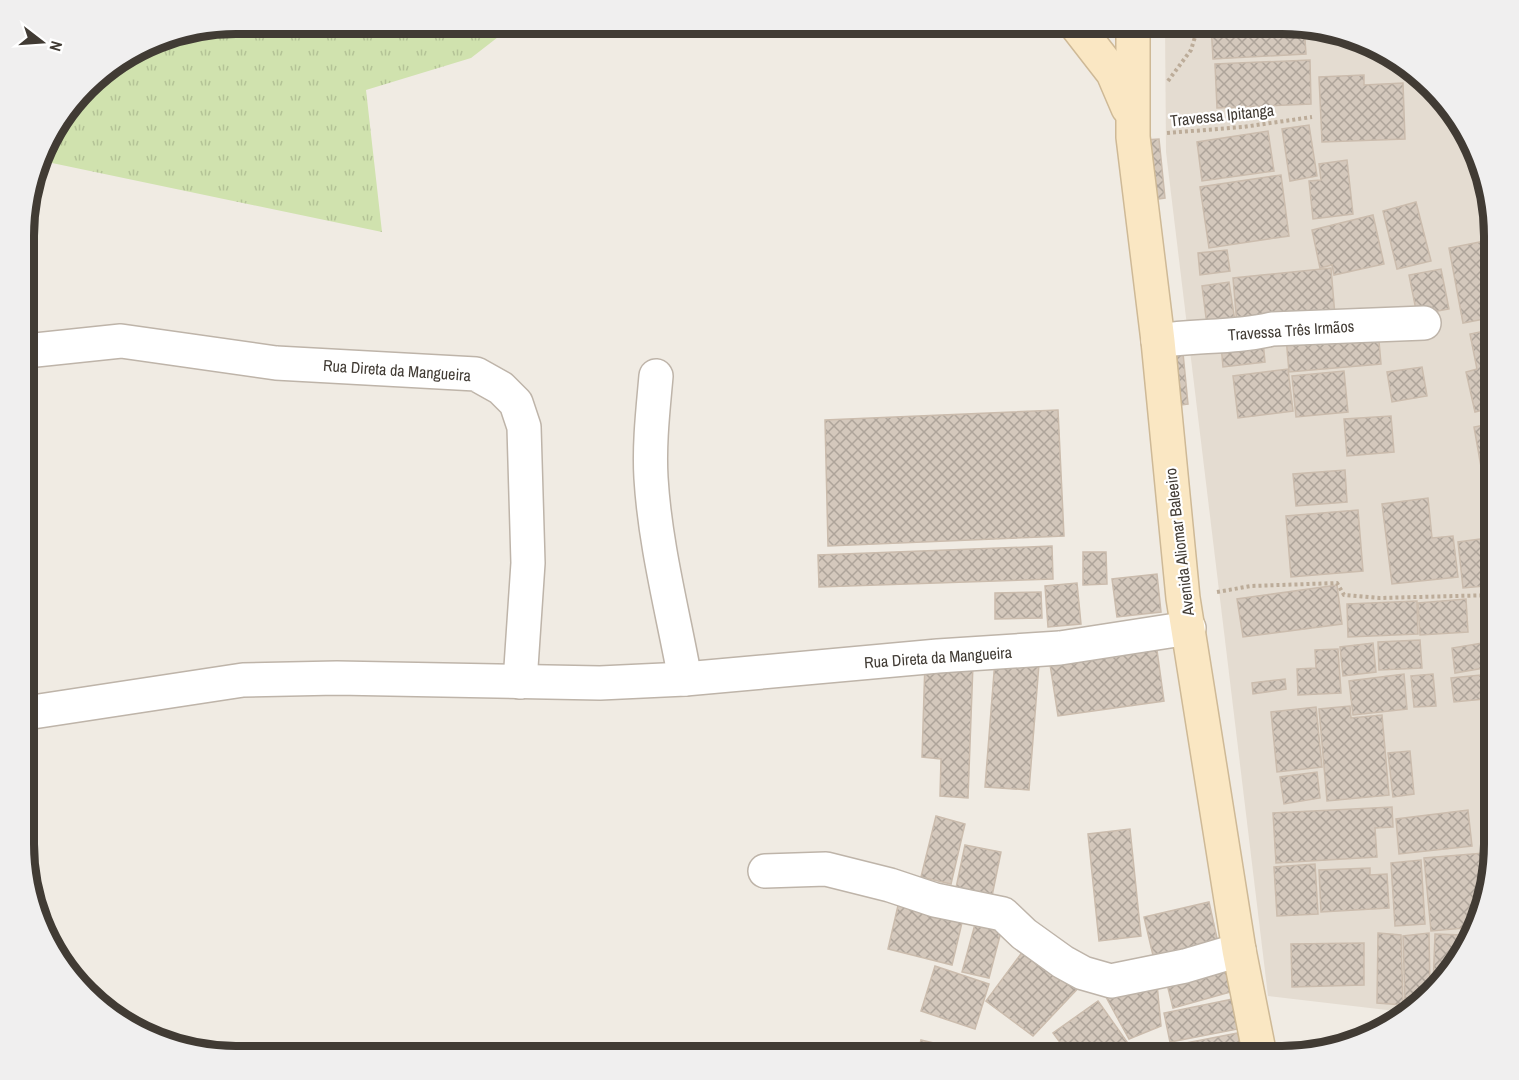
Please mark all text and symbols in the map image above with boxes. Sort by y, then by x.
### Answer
north arrow [12,12,72,72]
text: N [44,39,68,54]
street label: Travessa Ipitanga [1169,99,1276,131]
street label: Travessa Três Irmãos [1227,315,1355,345]
street label: Rua Direta da Mangueira [322,354,472,386]
street label: Avenida Aliomar Baleeiro [1159,467,1199,618]
street label: Rua Direta da Mangueira [863,641,1013,673]

